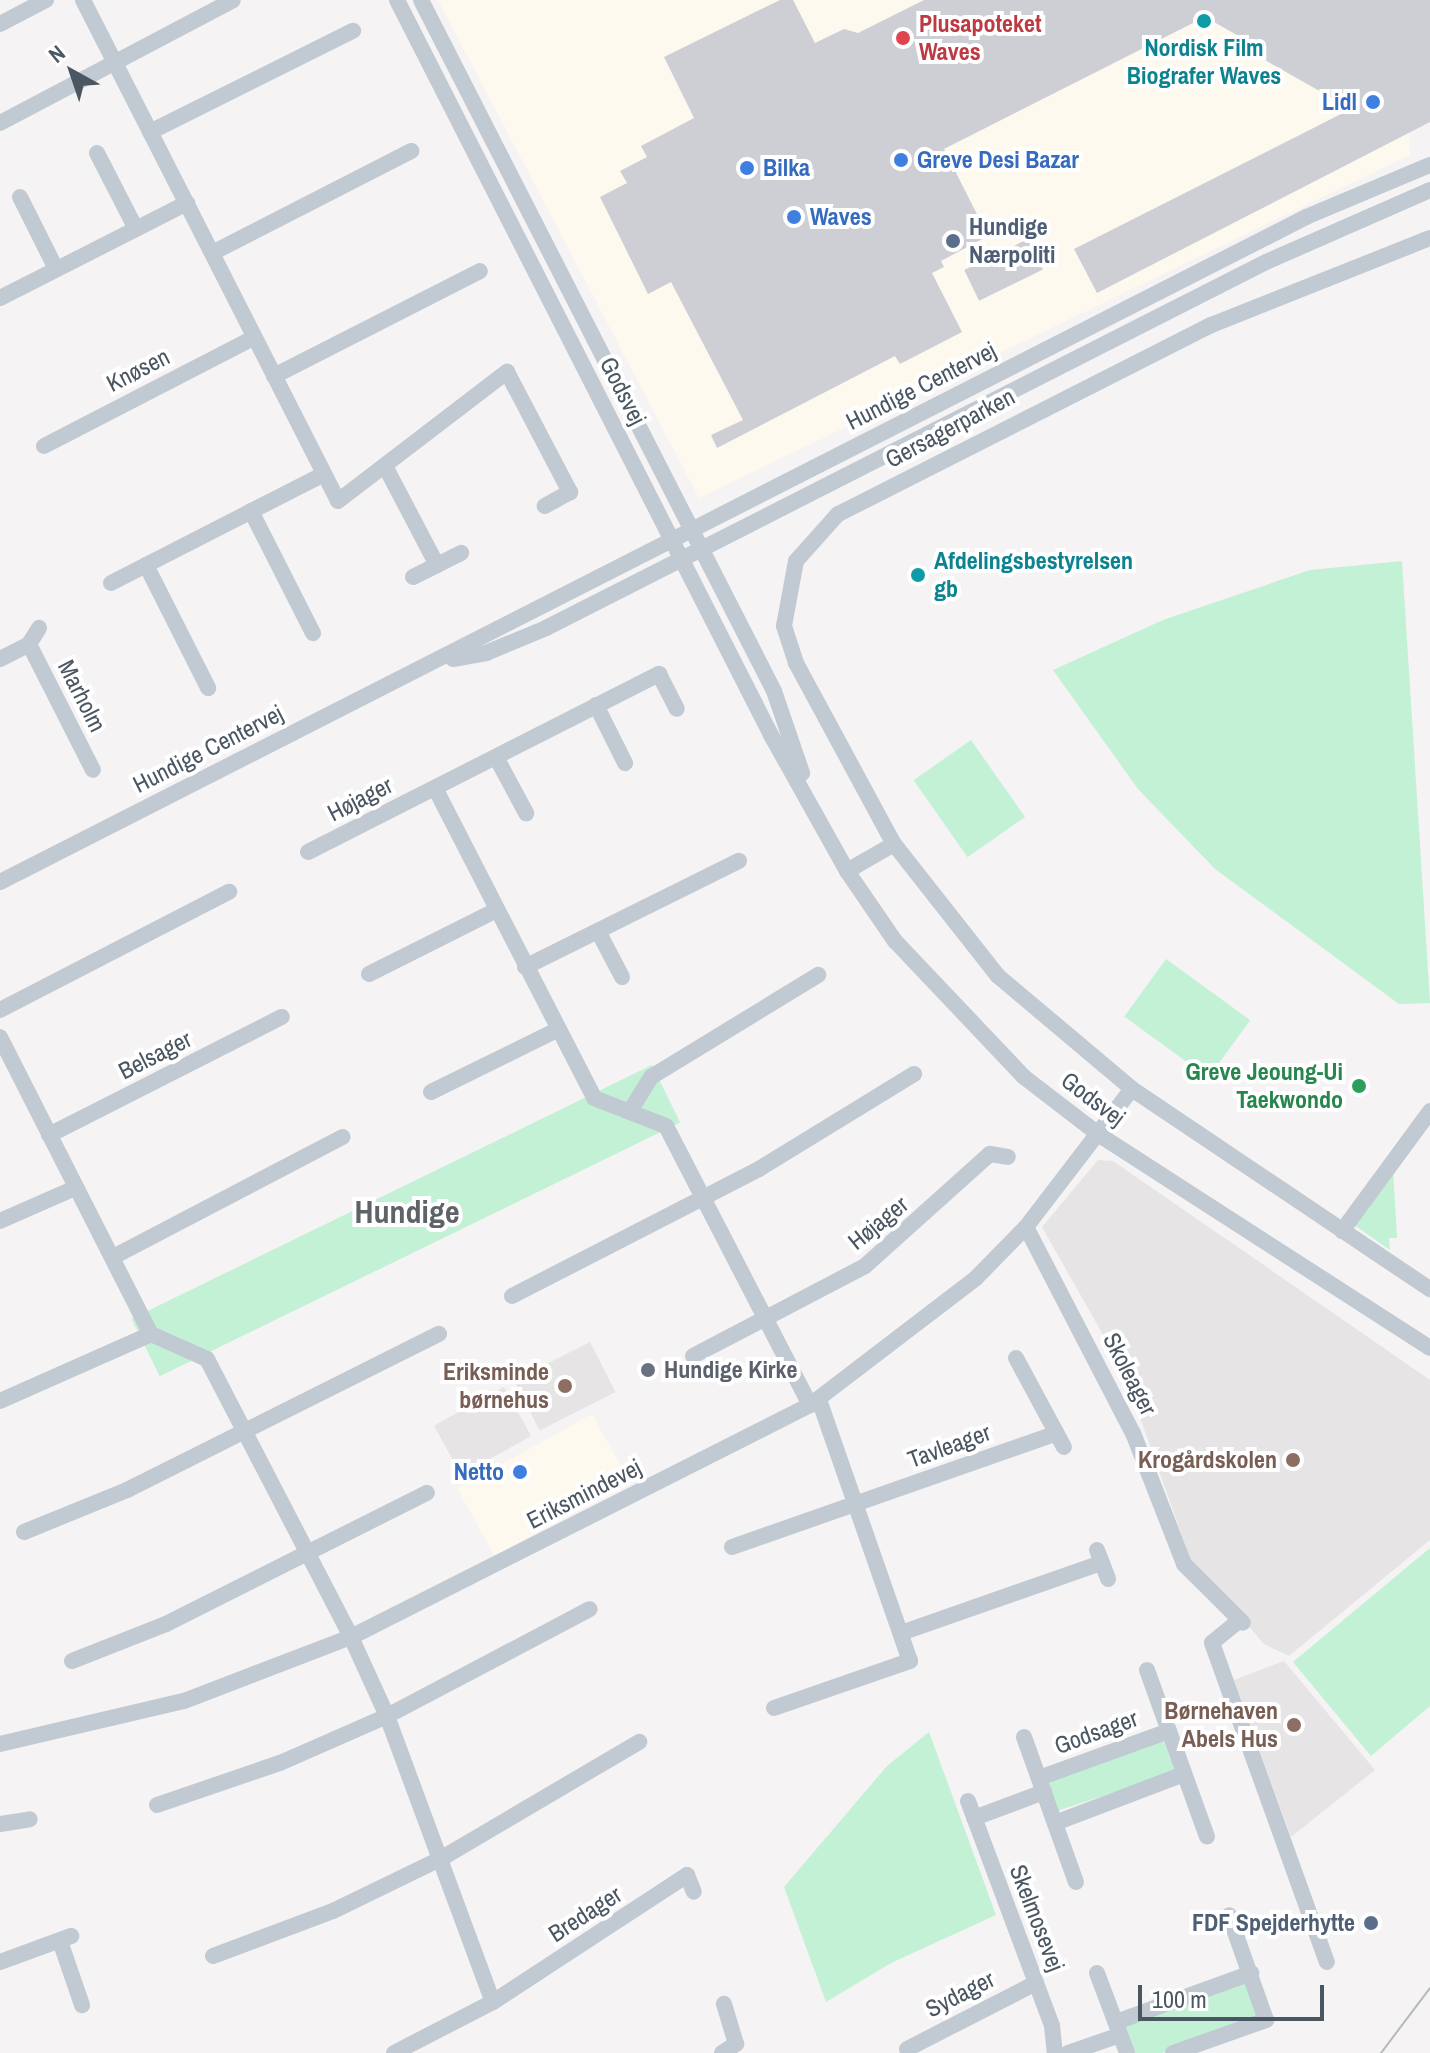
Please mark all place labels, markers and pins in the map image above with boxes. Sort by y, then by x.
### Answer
place label: Plusapoteket Waves [919,10,1041,66]
marker: Nordisk Film Biografer Waves [1195,12,1213,30]
marker: Plusapoteket Waves [894,29,912,47]
place label: Nordisk Film Biografer Waves [1127,34,1281,90]
place label: Lidl [1322,88,1357,116]
marker: Lidl [1364,93,1382,111]
place label: Greve Desi Bazar [917,146,1079,174]
marker: Greve Desi Bazar [892,151,910,169]
place label: Bilka [763,154,810,182]
marker: Bilka [738,159,756,177]
place label: Waves [810,203,872,231]
marker: Waves [785,208,803,226]
place label: Hundige Nærpoliti [969,213,1055,269]
marker: Hundige Nærpoliti [944,232,962,250]
place label: Afdelingsbestyrelsen gb [934,547,1133,603]
marker: Afdelingsbestyrelsen gb [909,566,927,584]
place label: Greve Jeoung-Ui Taekwondo [1186,1058,1343,1114]
marker: Greve Jeoung-Ui Taekwondo [1350,1077,1368,1095]
place label: Hundige Kirke [664,1356,797,1384]
place label: Eriksminde børnehus [443,1358,549,1414]
marker: Hundige Kirke [639,1361,657,1379]
marker: Eriksminde børnehus [556,1377,574,1395]
place label: Krogårdskolen [1138,1446,1277,1474]
marker: Krogårdskolen [1284,1451,1302,1469]
place label: Netto [454,1458,504,1486]
marker: Netto [511,1463,529,1481]
place label: Børnehaven Abels Hus [1164,1697,1278,1753]
marker: Børnehaven Abels Hus [1285,1716,1303,1734]
place label: FDF Spejderhytte [1192,1909,1355,1937]
marker: FDF Spejderhytte [1362,1914,1380,1932]

